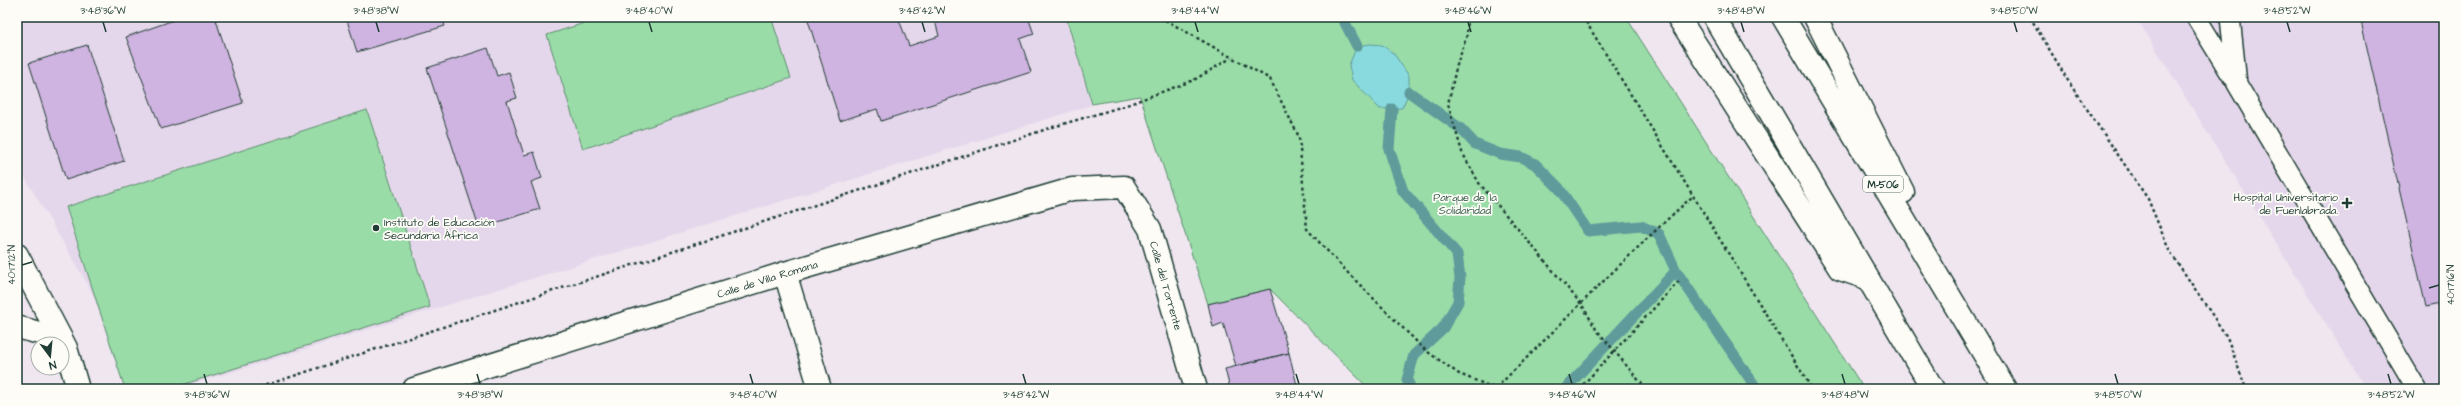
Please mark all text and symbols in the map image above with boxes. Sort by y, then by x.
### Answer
text: 3°48'36"W [80,4,126,18]
text: 3°48'38"W [353,4,399,18]
text: 3°48'40"W [625,4,673,18]
text: 3°48'42"W [899,4,946,18]
text: 3°48'44"W [1171,4,1219,18]
text: 3°48'46"W [1444,4,1492,18]
text: 3°48'48"W [1717,4,1765,18]
text: 3°48'50"W [1990,4,2038,18]
text: 3°48'52"W [2264,4,2311,18]
road number: M-506 [1863,176,1903,192]
park label: Parque de la Solidaridad [1433,190,1497,218]
place label: Hospital Universitario de Fuenlabrada. [2233,190,2339,218]
marker: Hospital Universitario de Fuenlabrada. [2341,197,2353,209]
place label: Instituto de Educación Secundaria África [384,215,495,243]
marker: Instituto de Educación Secundaria África [371,223,381,233]
street label: Calle del Torrente [1146,239,1186,332]
text: 40°17'12"N [5,245,19,285]
street label: Calle de Villa Romana [715,257,820,302]
text: 40°17'16"N [2444,265,2458,305]
north arrow [30,336,70,376]
text: N [47,357,58,373]
text: 3°48'36"W [184,388,230,402]
text: 3°48'38"W [457,388,503,402]
text: 3°48'40"W [729,388,777,402]
text: 3°48'42"W [1003,388,1050,402]
text: 3°48'44"W [1275,388,1323,402]
text: 3°48'46"W [1548,388,1596,402]
text: 3°48'48"W [1821,388,1869,402]
text: 3°48'50"W [2094,388,2142,402]
text: 3°48'52"W [2368,388,2415,402]

